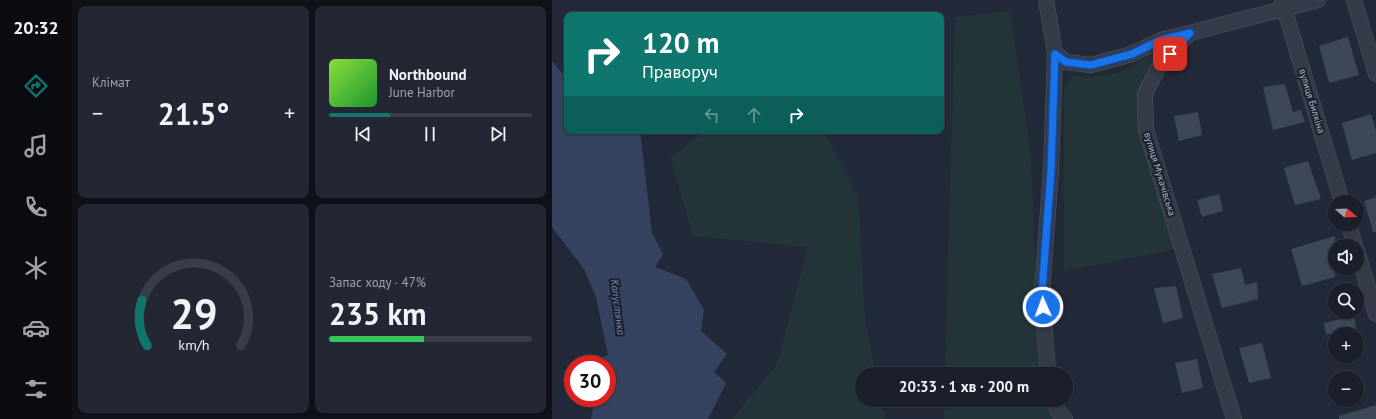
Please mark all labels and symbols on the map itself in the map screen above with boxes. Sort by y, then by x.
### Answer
pin [1153,37,1187,71]
street label: вулиця Билкіна [1296,67,1328,135]
street label: вулиця Мукачівська [1141,131,1179,217]
north arrow [1328,195,1364,231]
water label: Капустянка [608,278,628,336]
position arrow [1022,286,1064,328]
speed limit sign: 30 [564,355,616,407]

